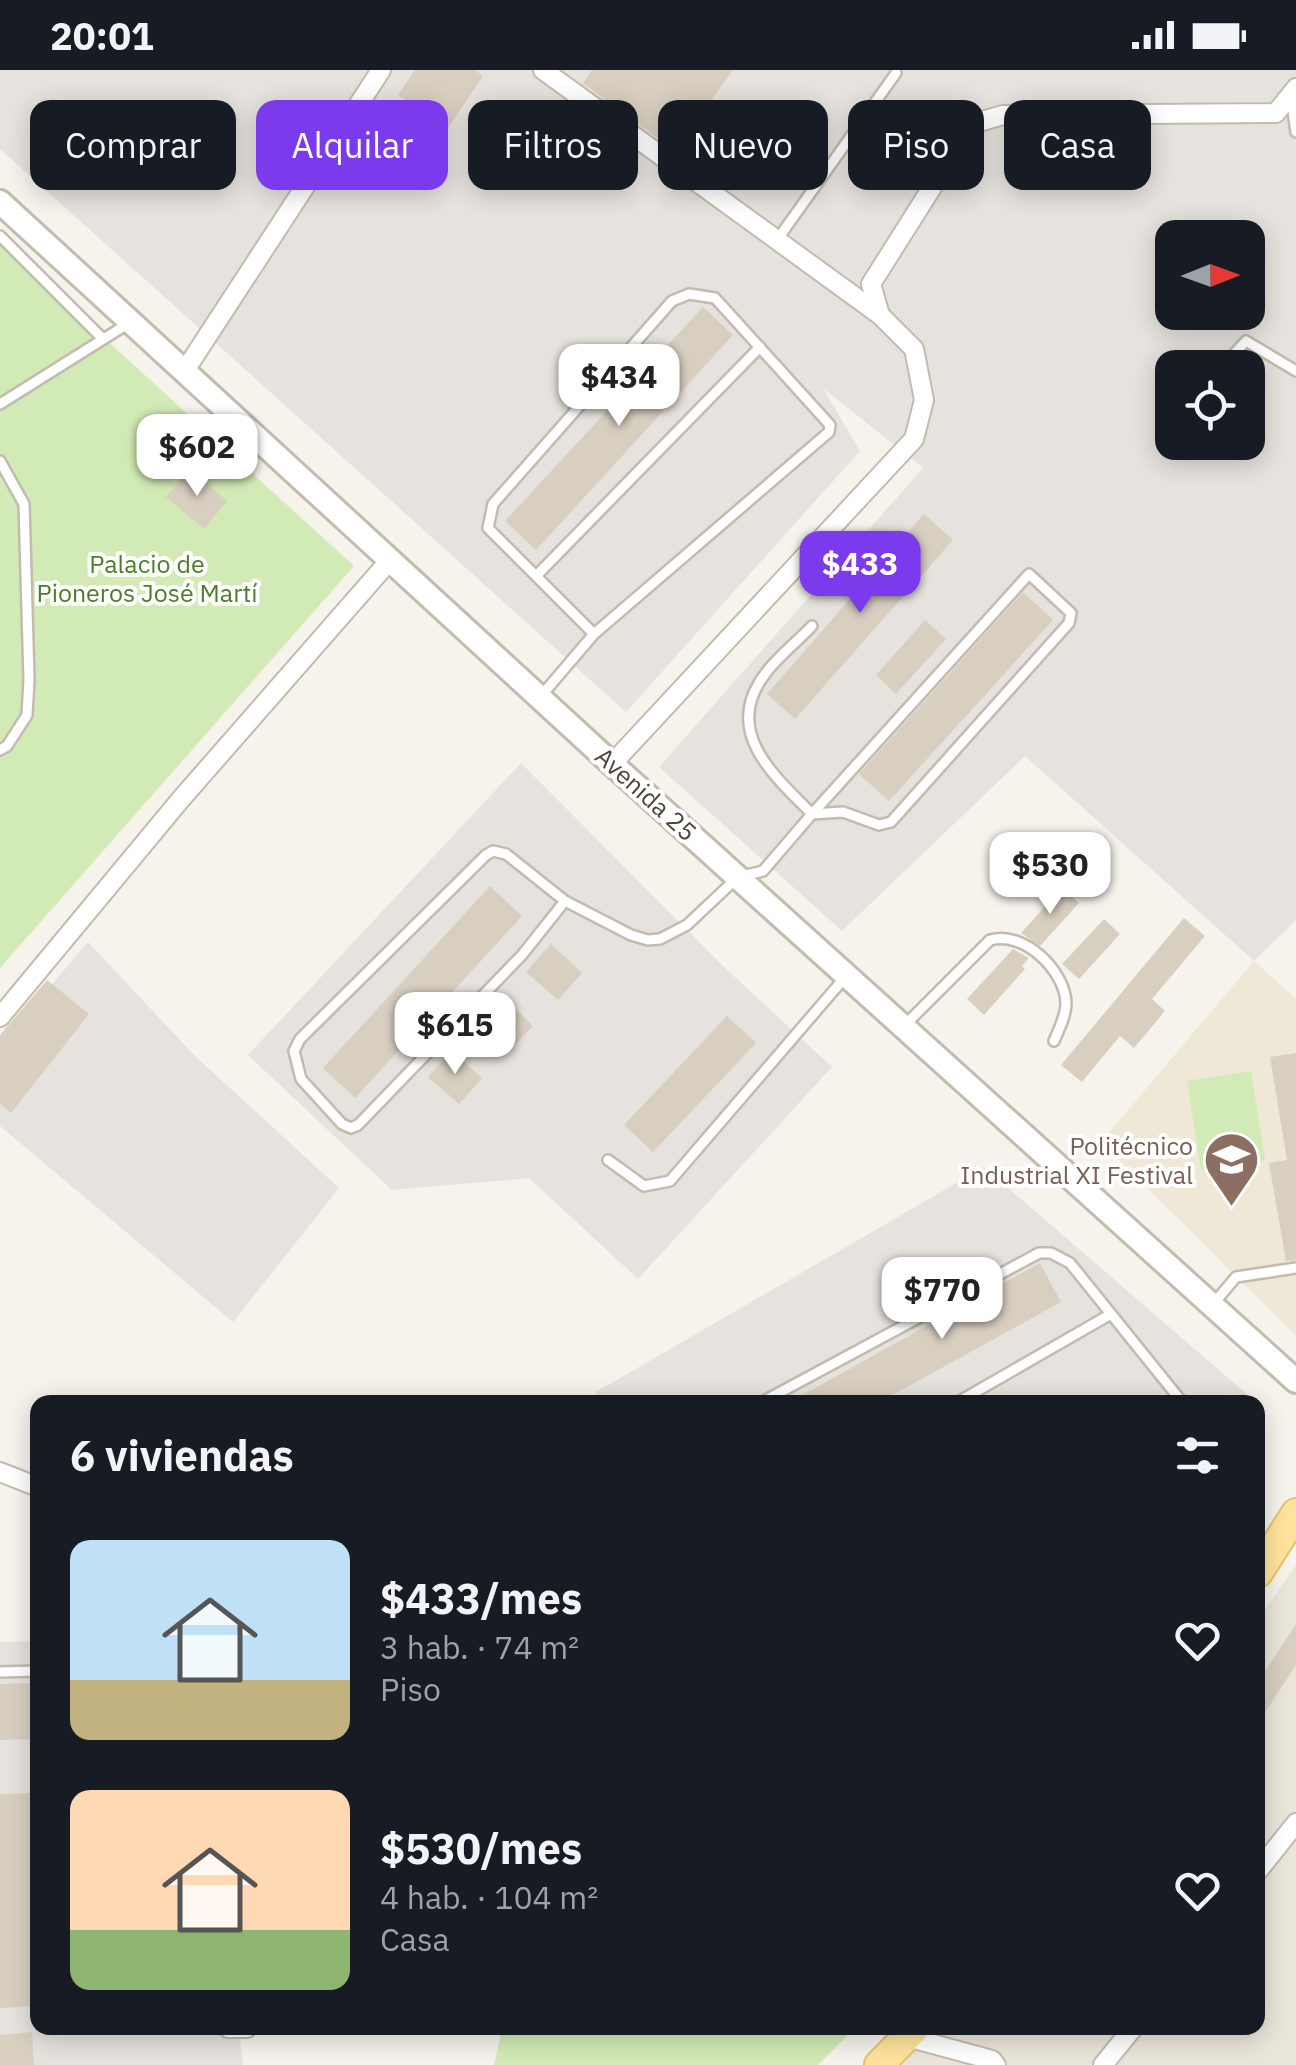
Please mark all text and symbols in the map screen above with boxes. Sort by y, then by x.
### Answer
text: 20:01 [50,11,154,60]
chip: Comprar [30,100,236,190]
chip: Alquilar [256,100,448,190]
chip: Filtros [468,100,638,190]
chip: Nuevo [658,100,828,190]
chip: Piso [848,100,984,190]
chip: Casa [1004,100,1151,190]
north arrow [1155,220,1265,330]
map controls [1155,220,1265,460]
pin: $434 [560,344,678,429]
button: locate [1155,350,1265,460]
text: $434 [581,355,657,397]
pin: $602 [138,414,256,499]
text: $602 [159,425,235,467]
pin: $433 [801,531,919,616]
text: $433 [822,542,898,584]
park label: Palacio de Pioneros José Martí [37,547,257,609]
street label: Avenida 25 [589,739,704,848]
pin: $530 [991,832,1109,917]
text: $530 [1012,843,1088,885]
pin: $615 [396,992,514,1077]
text: $615 [417,1003,493,1045]
place label: Politécnico Industrial XI Festival [960,1129,1193,1191]
school or university icon: Politécnico Industrial XI Festival [1202,1130,1262,1209]
pin: $770 [883,1257,1001,1342]
text: $770 [904,1268,980,1310]
text: 6 viviendas [70,1428,294,1483]
icon: filters [1170,1428,1225,1483]
text: $433/mes [380,1571,582,1626]
icon: home [150,1580,270,1700]
icon: heart [1170,1613,1225,1668]
text: 3 hab. · 74 m² [380,1626,579,1668]
text: Piso [380,1668,441,1710]
text: $530/mes [380,1821,582,1876]
icon: home [150,1830,270,1950]
icon: heart [1170,1863,1225,1918]
text: 4 hab. · 104 m² [380,1876,598,1918]
text: Casa [380,1918,450,1960]

